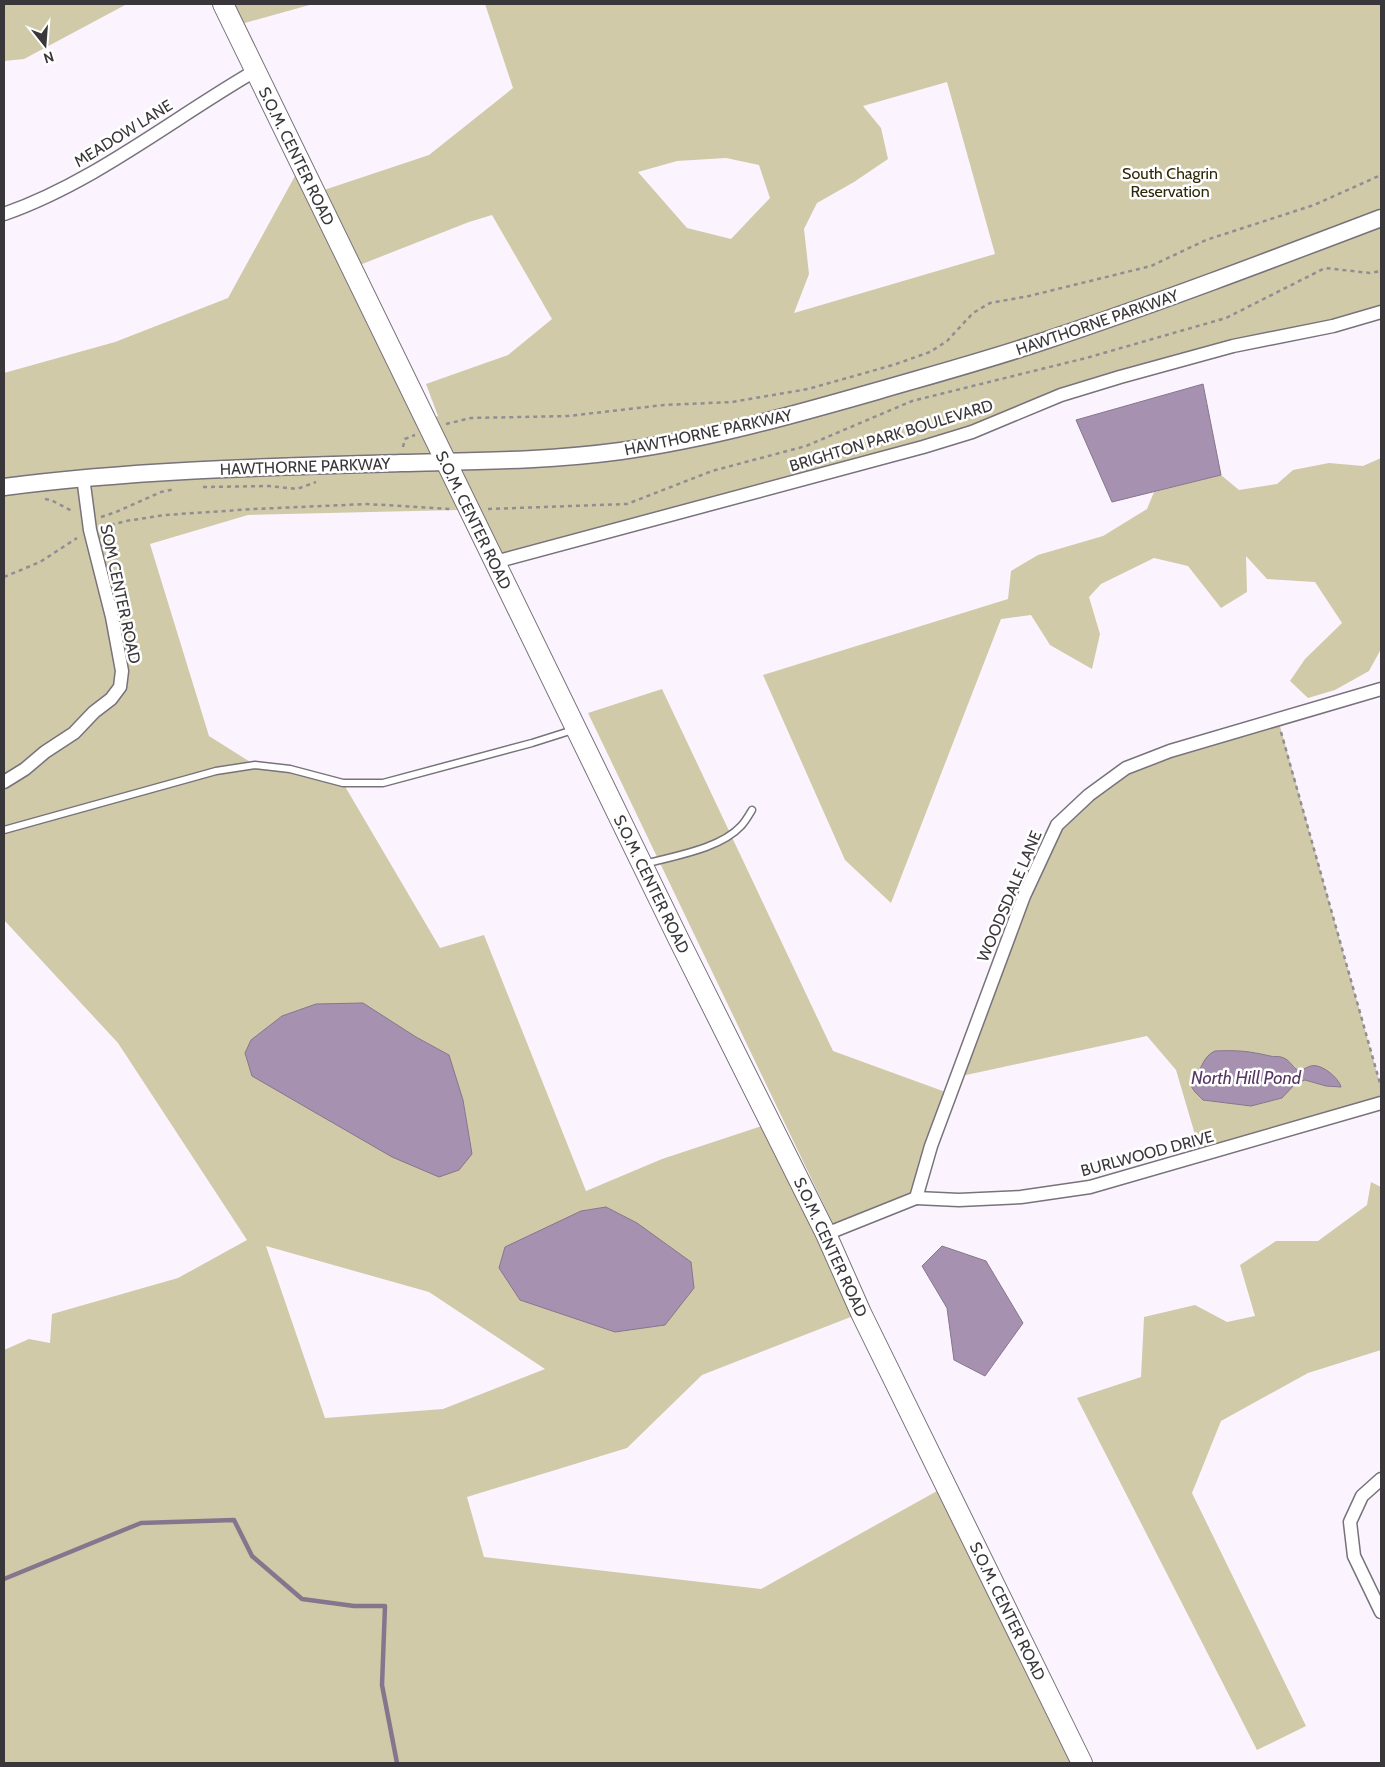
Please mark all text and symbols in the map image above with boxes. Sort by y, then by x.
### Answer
north arrow [20,20,70,70]
text: N [41,47,56,67]
street label: S.O.M. CENTER ROAD [255,84,338,229]
street label: MEADOW LANE [71,96,176,171]
park label: South Chagrin Reservation [1122,164,1218,201]
street label: HAWTHORNE PARKWAY [1013,285,1182,359]
street label: BRIGHTON PARK BOULEVARD [787,395,995,476]
street label: HAWTHORNE PARKWAY [623,405,794,460]
street label: S.O.M. CENTER ROAD [432,448,515,593]
street label: HAWTHORNE PARKWAY [219,454,392,479]
street label: SOM CENTER ROAD [96,523,145,666]
street label: S.O.M. CENTER ROAD [610,812,693,957]
street label: WOODSDALE LANE [973,828,1046,965]
water label: North Hill Pond [1191,1067,1302,1089]
street label: BURLWOOD DRIVE [1079,1127,1216,1180]
street label: S.O.M. CENTER ROAD [790,1174,871,1320]
street label: S.O.M. CENTER ROAD [966,1539,1049,1684]

